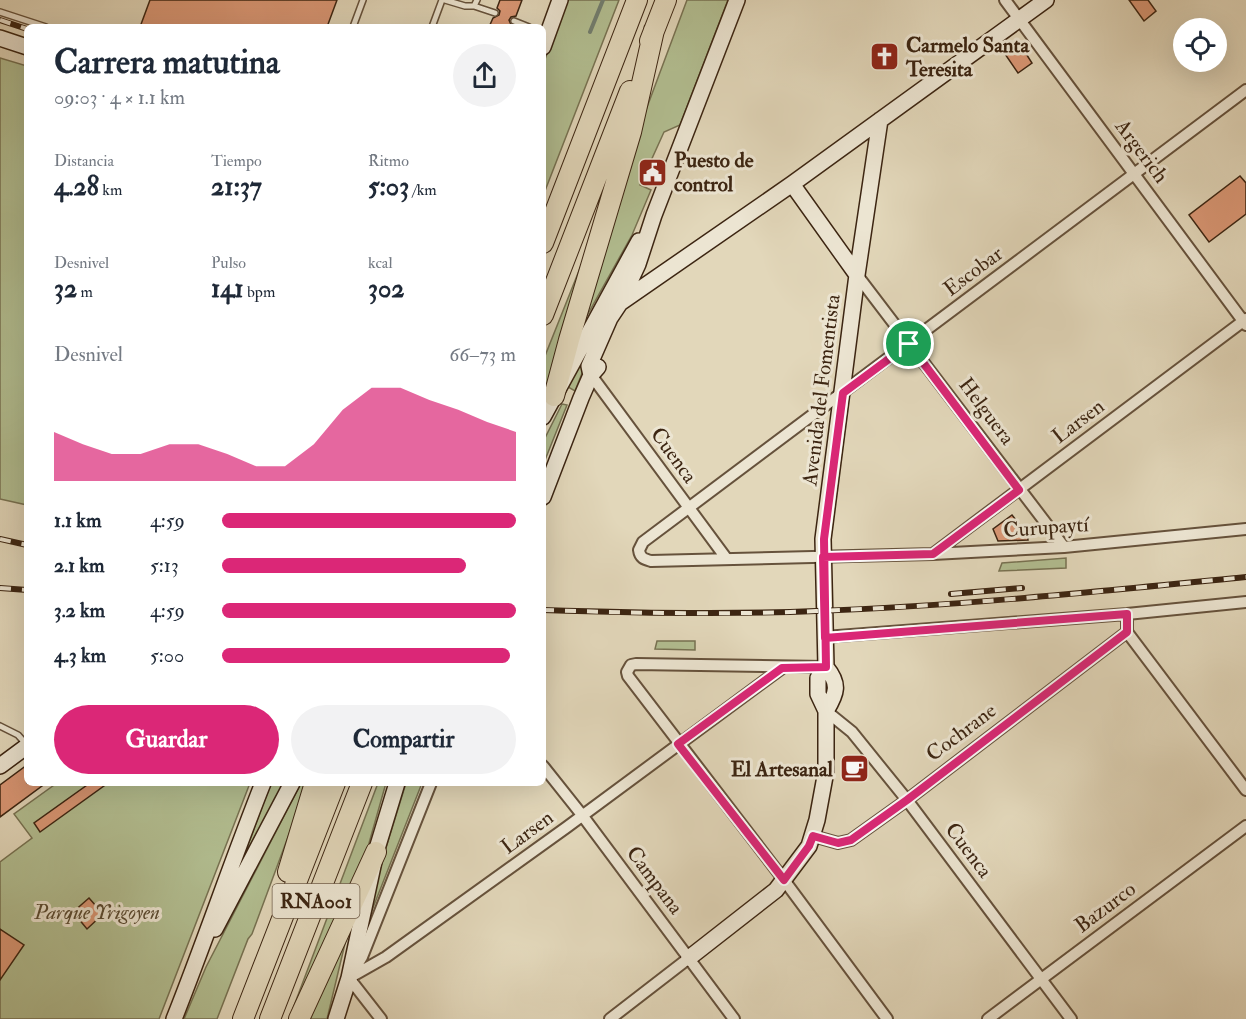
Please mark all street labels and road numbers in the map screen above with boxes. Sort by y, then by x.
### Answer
street label: Argerich [1108,113,1174,189]
street label: Escobar [938,240,1009,303]
street label: Avenida del Fomentista [796,292,847,488]
street label: Helguera [952,372,1021,451]
street label: Larsen [1047,393,1110,450]
street label: Cuenca [644,422,703,489]
street label: Curupaytí [1002,511,1091,544]
street label: Cochrane [921,697,1002,768]
street label: Larsen [496,804,559,861]
street label: Cuenca [939,817,998,884]
street label: Campana [620,841,689,920]
street label: Bazurco [1069,876,1141,939]
road number: RNA001 [272,884,360,918]

